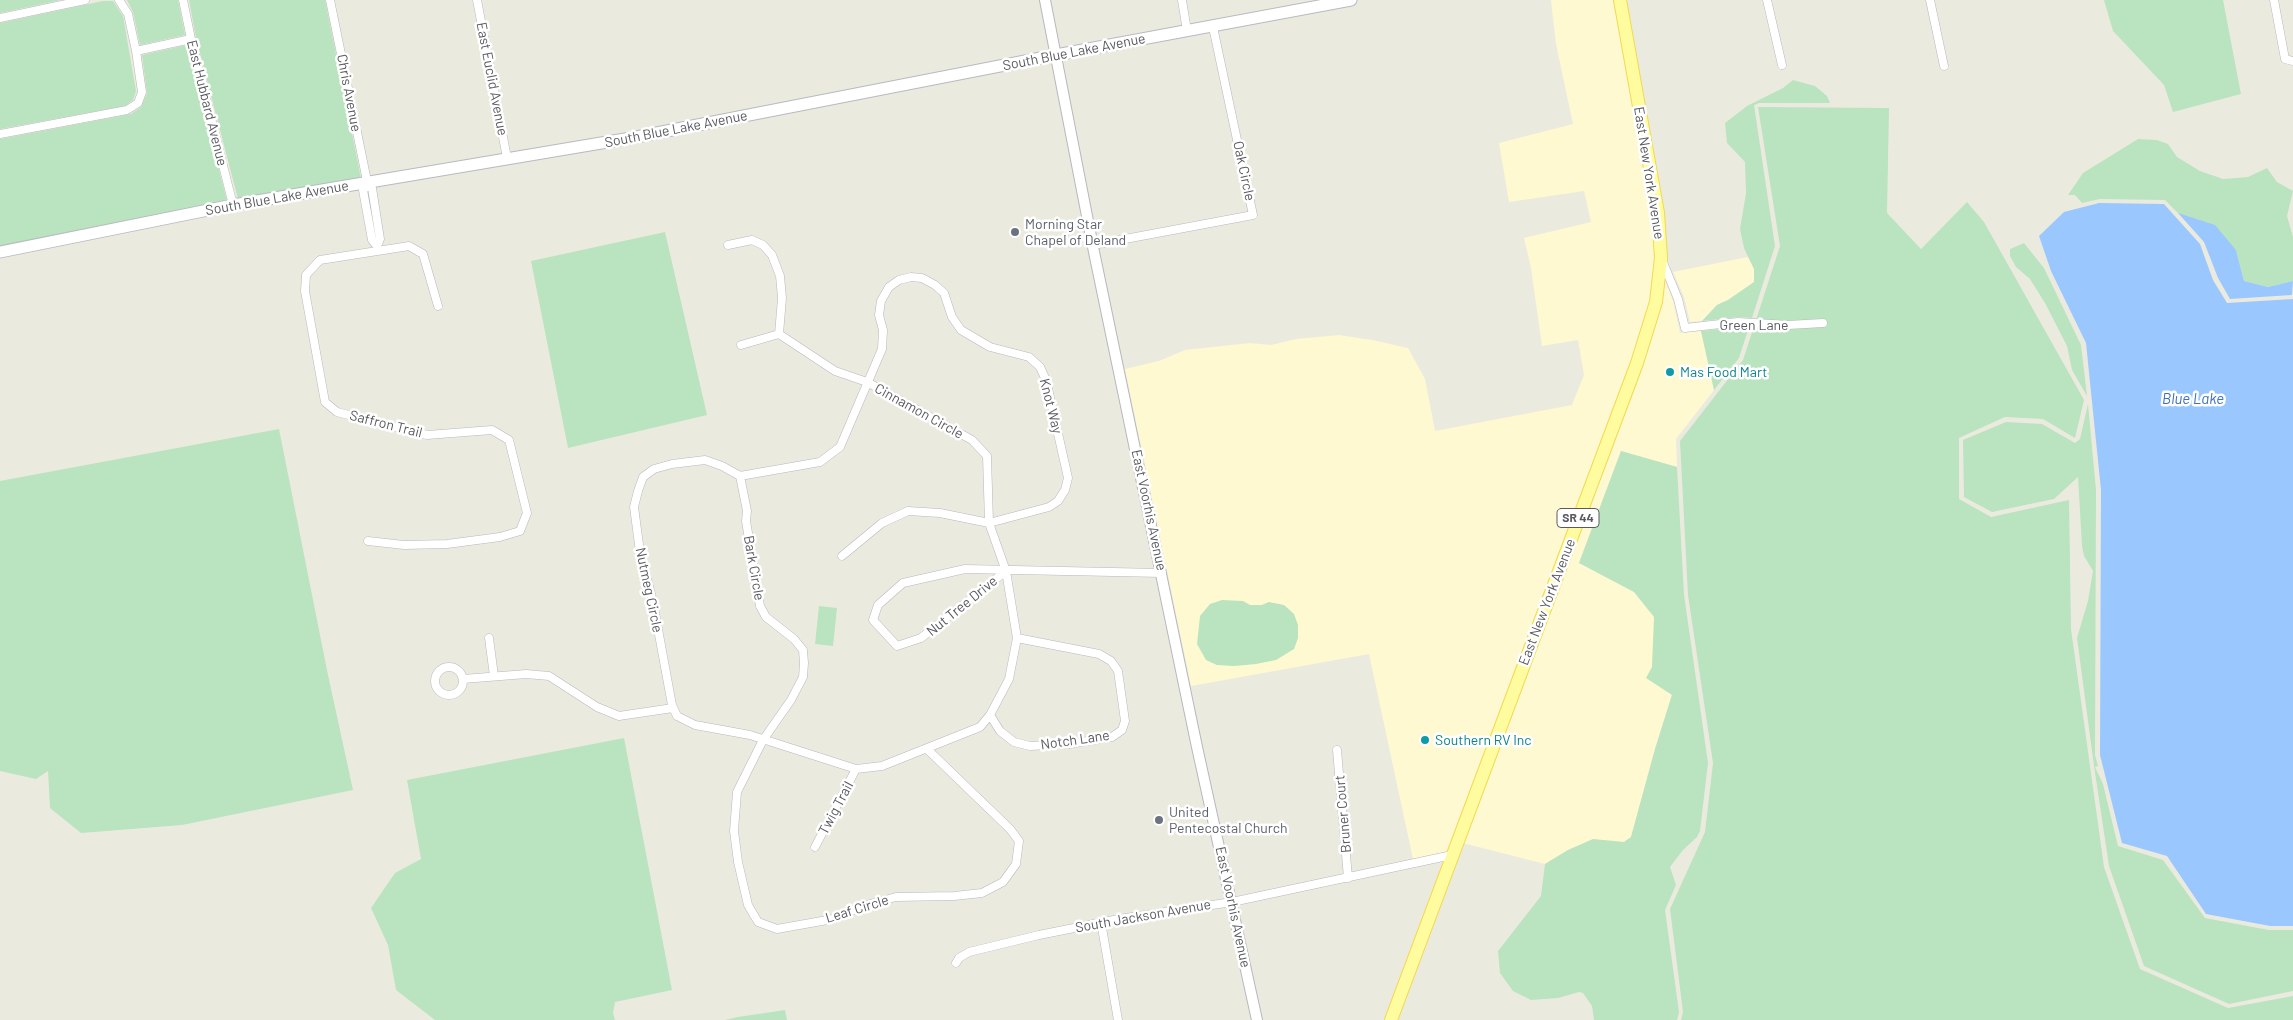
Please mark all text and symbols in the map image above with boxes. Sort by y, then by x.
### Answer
street label: East Euclid Avenue [473,21,511,137]
street label: South Blue Lake Avenue [1001,30,1147,74]
street label: East Hubbard Avenue [183,38,231,168]
street label: Chris Avenue [333,53,365,133]
street label: East New York Avenue [1630,106,1668,240]
street label: South Blue Lake Avenue [603,107,749,151]
street label: Oak Circle [1229,140,1259,202]
street label: South Blue Lake Avenue [204,177,350,219]
place label: Morning Star Chapel of Deland [1025,216,1126,248]
marker: Morning Star Chapel of Deland [1009,226,1021,238]
street label: Green Lane [1720,317,1788,333]
place label: Mas Food Mart [1680,364,1767,380]
marker: Mas Food Mart [1664,366,1676,378]
street label: Knot Way [1036,377,1066,435]
street label: Cinnamon Circle [872,380,966,442]
water label: Blue Lake [2162,390,2224,408]
street label: Saffron Trail [348,407,424,441]
street label: East Voorhis Avenue [1128,448,1170,572]
road number: SR 44 [1557,508,1599,528]
street label: Bark Circle [740,534,768,602]
street label: East New York Avenue [1515,536,1579,668]
street label: Nutmeg Circle [632,546,666,634]
street label: Nut Tree Drive [923,572,1001,640]
street label: Notch Lane [1039,727,1111,753]
place label: Southern RV Inc [1435,732,1532,748]
marker: Southern RV Inc [1419,734,1431,746]
street label: Bruner Court [1331,774,1355,854]
street label: Twig Trail [815,779,857,837]
place label: United Pentecostal Church [1169,804,1288,836]
marker: United Pentecostal Church [1153,814,1165,826]
street label: East Voorhis Avenue [1212,845,1254,969]
street label: Leaf Circle [823,891,891,927]
street label: South Jackson Avenue [1074,896,1212,936]

